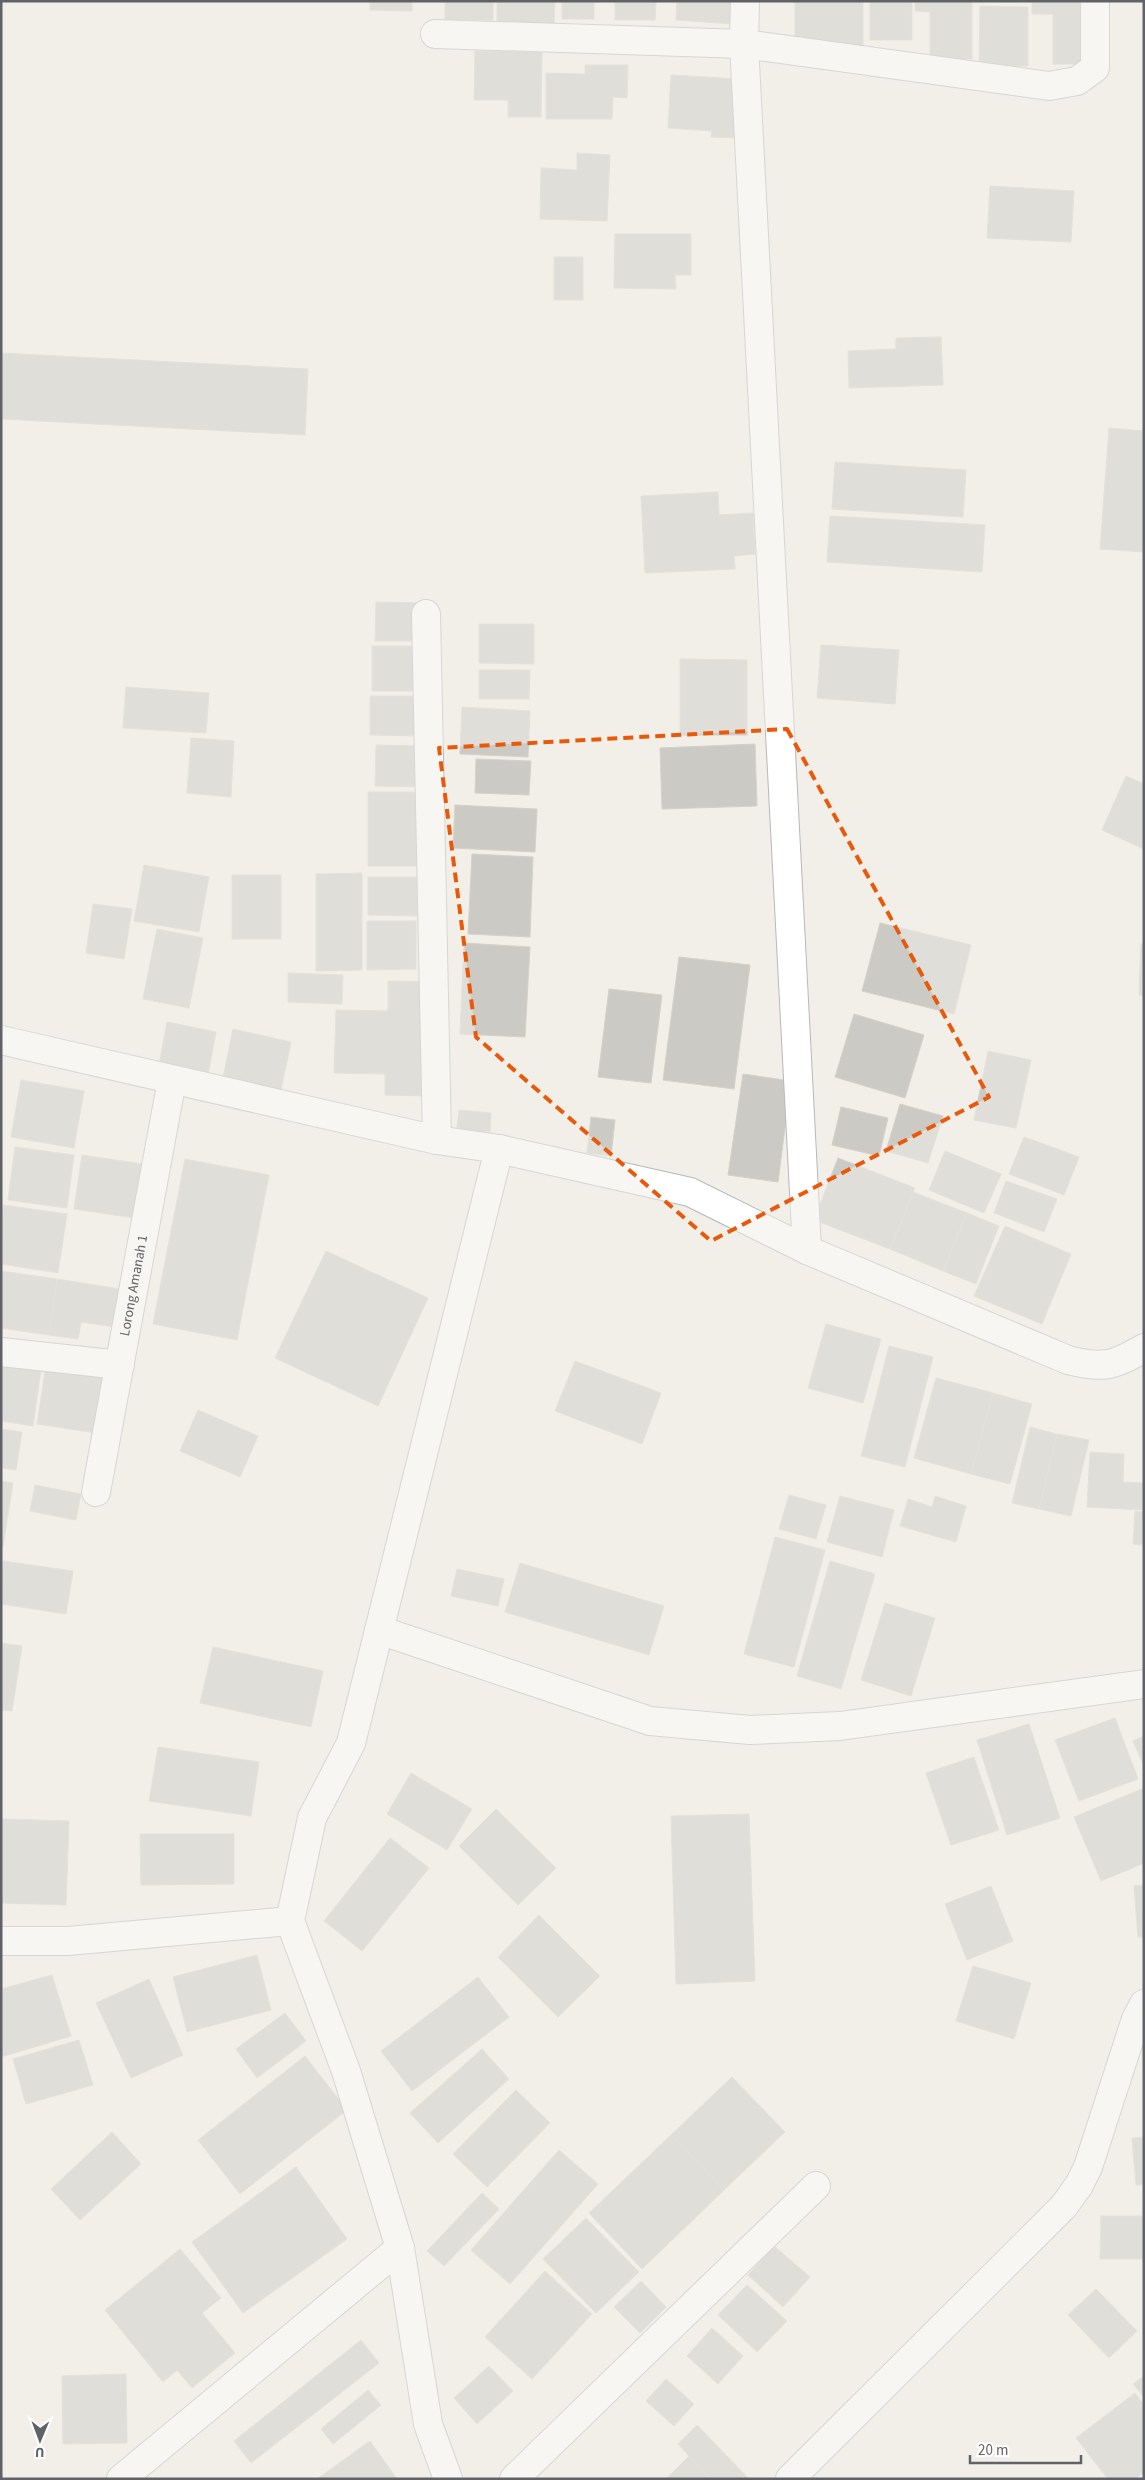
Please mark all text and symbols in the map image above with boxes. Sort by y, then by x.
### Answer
street label: Lorong Amanah 1 [115,1233,153,1338]
north arrow [15,2415,65,2465]
scale bar [970,2432,1081,2464]
text: 20 m [978,2440,1008,2461]
text: U [35,2442,45,2462]

